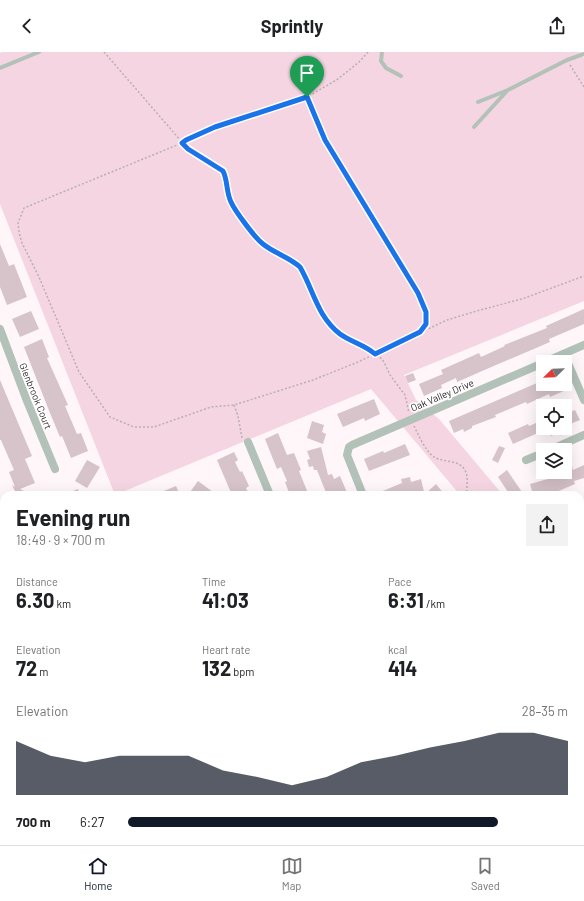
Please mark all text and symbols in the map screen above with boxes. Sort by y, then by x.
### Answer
icon: back [16,15,38,37]
text: Sprintly [261,15,323,37]
icon: share [546,15,568,37]
pin [290,56,324,97]
icon: arrive [296,62,318,84]
north arrow [536,355,572,391]
map controls [536,355,572,479]
street label: Glenbrook Court [17,361,55,431]
street label: Oak Valley Drive [409,376,475,414]
button: locate [536,399,572,435]
button: layers [536,443,572,479]
text: Evening run [16,504,130,530]
button: share [526,504,568,546]
text: 18:49 · 9 × 700 m [16,532,105,548]
text: Distance [16,575,58,588]
text: Time [202,575,226,588]
text: Pace [388,575,412,588]
text: 6.30 [16,588,54,612]
text: 41:03 [202,588,249,612]
text: 6:31 [388,588,424,612]
text: km [54,597,71,610]
text: /km [424,597,445,610]
text: Elevation [16,643,60,656]
text: Heart rate [202,643,250,656]
text: kcal [388,643,407,656]
text: 72 [16,656,37,680]
text: 132 [202,656,231,680]
text: 414 [388,656,417,680]
text: m [37,665,48,678]
text: bpm [231,665,254,678]
text: Elevation [16,703,68,719]
text: 28–35 m [522,703,568,719]
text: 700 m [16,814,51,830]
text: 6:27 [80,814,104,830]
tab: Home [84,855,112,892]
tab: Map [281,855,303,892]
tab: Saved [471,855,500,892]

